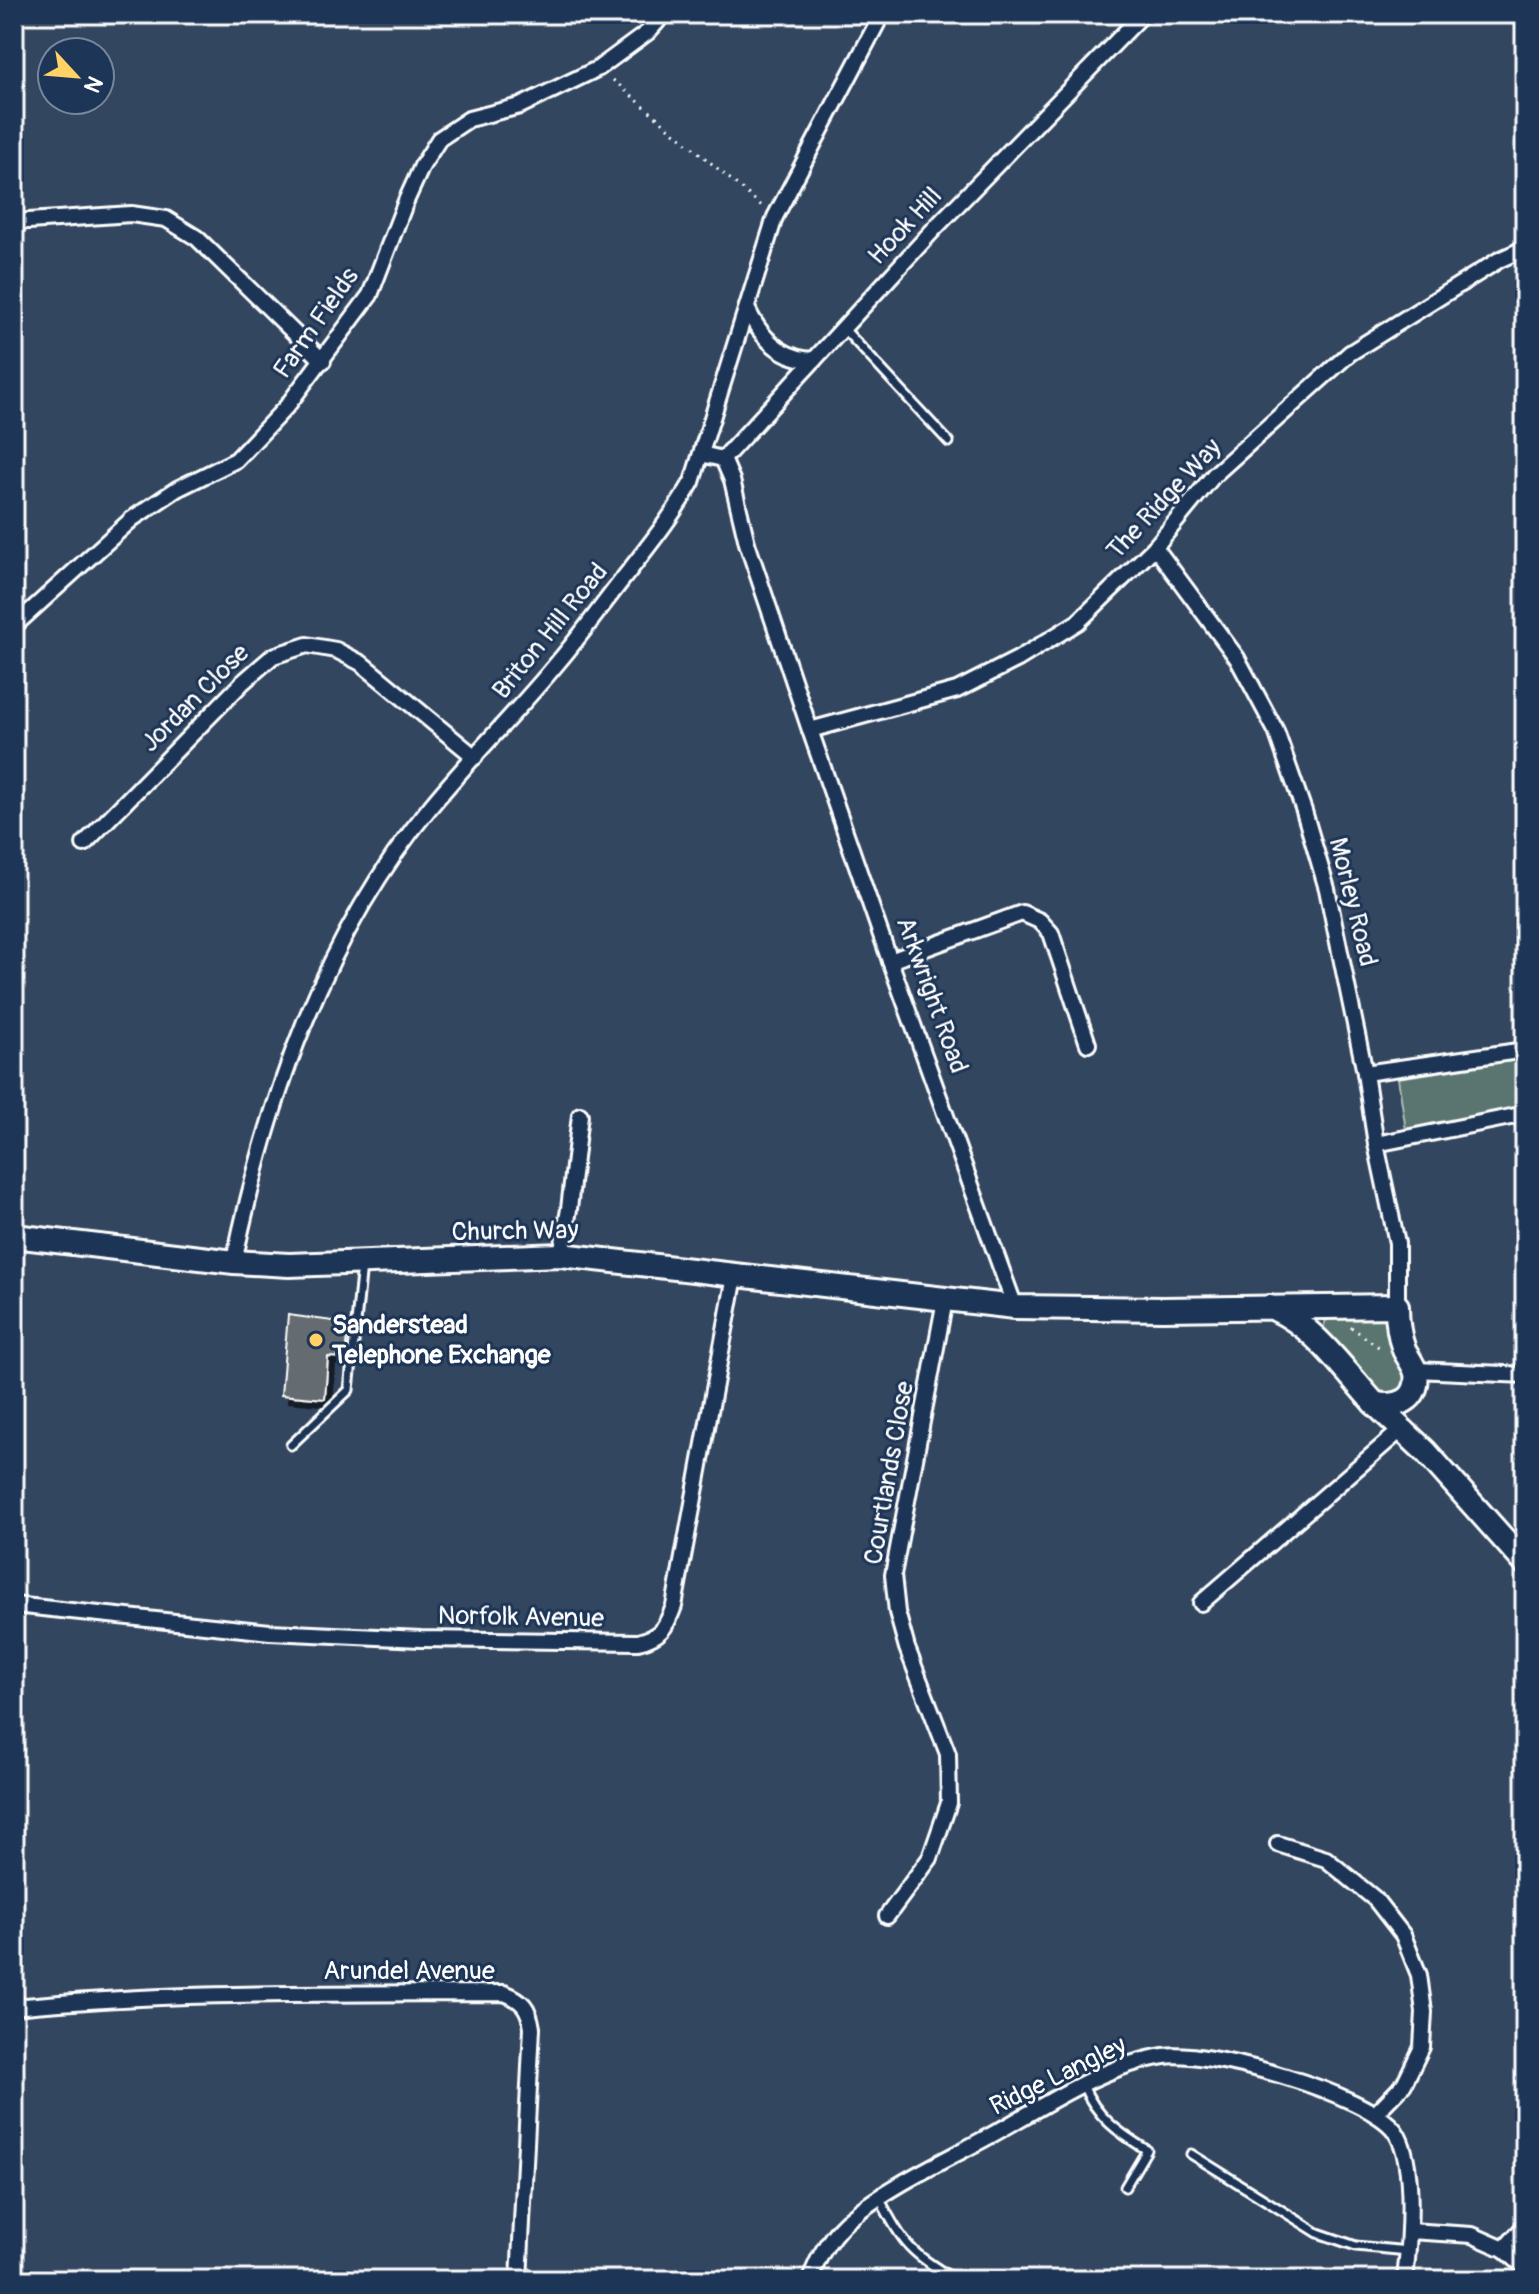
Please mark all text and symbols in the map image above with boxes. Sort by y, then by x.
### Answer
north arrow [36,36,116,116]
text: N [77,72,109,97]
street label: Hook Hill [861,181,949,271]
street label: Farm Fields [266,261,366,385]
street label: The Ridge Way [1100,432,1228,566]
street label: Briton Hill Road [485,556,615,706]
street label: Jordan Close [134,637,256,759]
street label: Morley Road [1322,834,1384,970]
street label: Arkwright Road [889,912,975,1078]
street label: Church Way [451,1214,579,1248]
place label: Sanderstead Telephone Exchange [331,1309,552,1371]
marker: Sanderstead Telephone Exchange [307,1331,325,1349]
street label: Courtlands Close [857,1379,921,1567]
street label: Norfolk Avenue [438,1600,605,1634]
street label: Arundel Avenue [323,1955,495,1987]
street label: Ridge Langley [985,2029,1131,2123]

